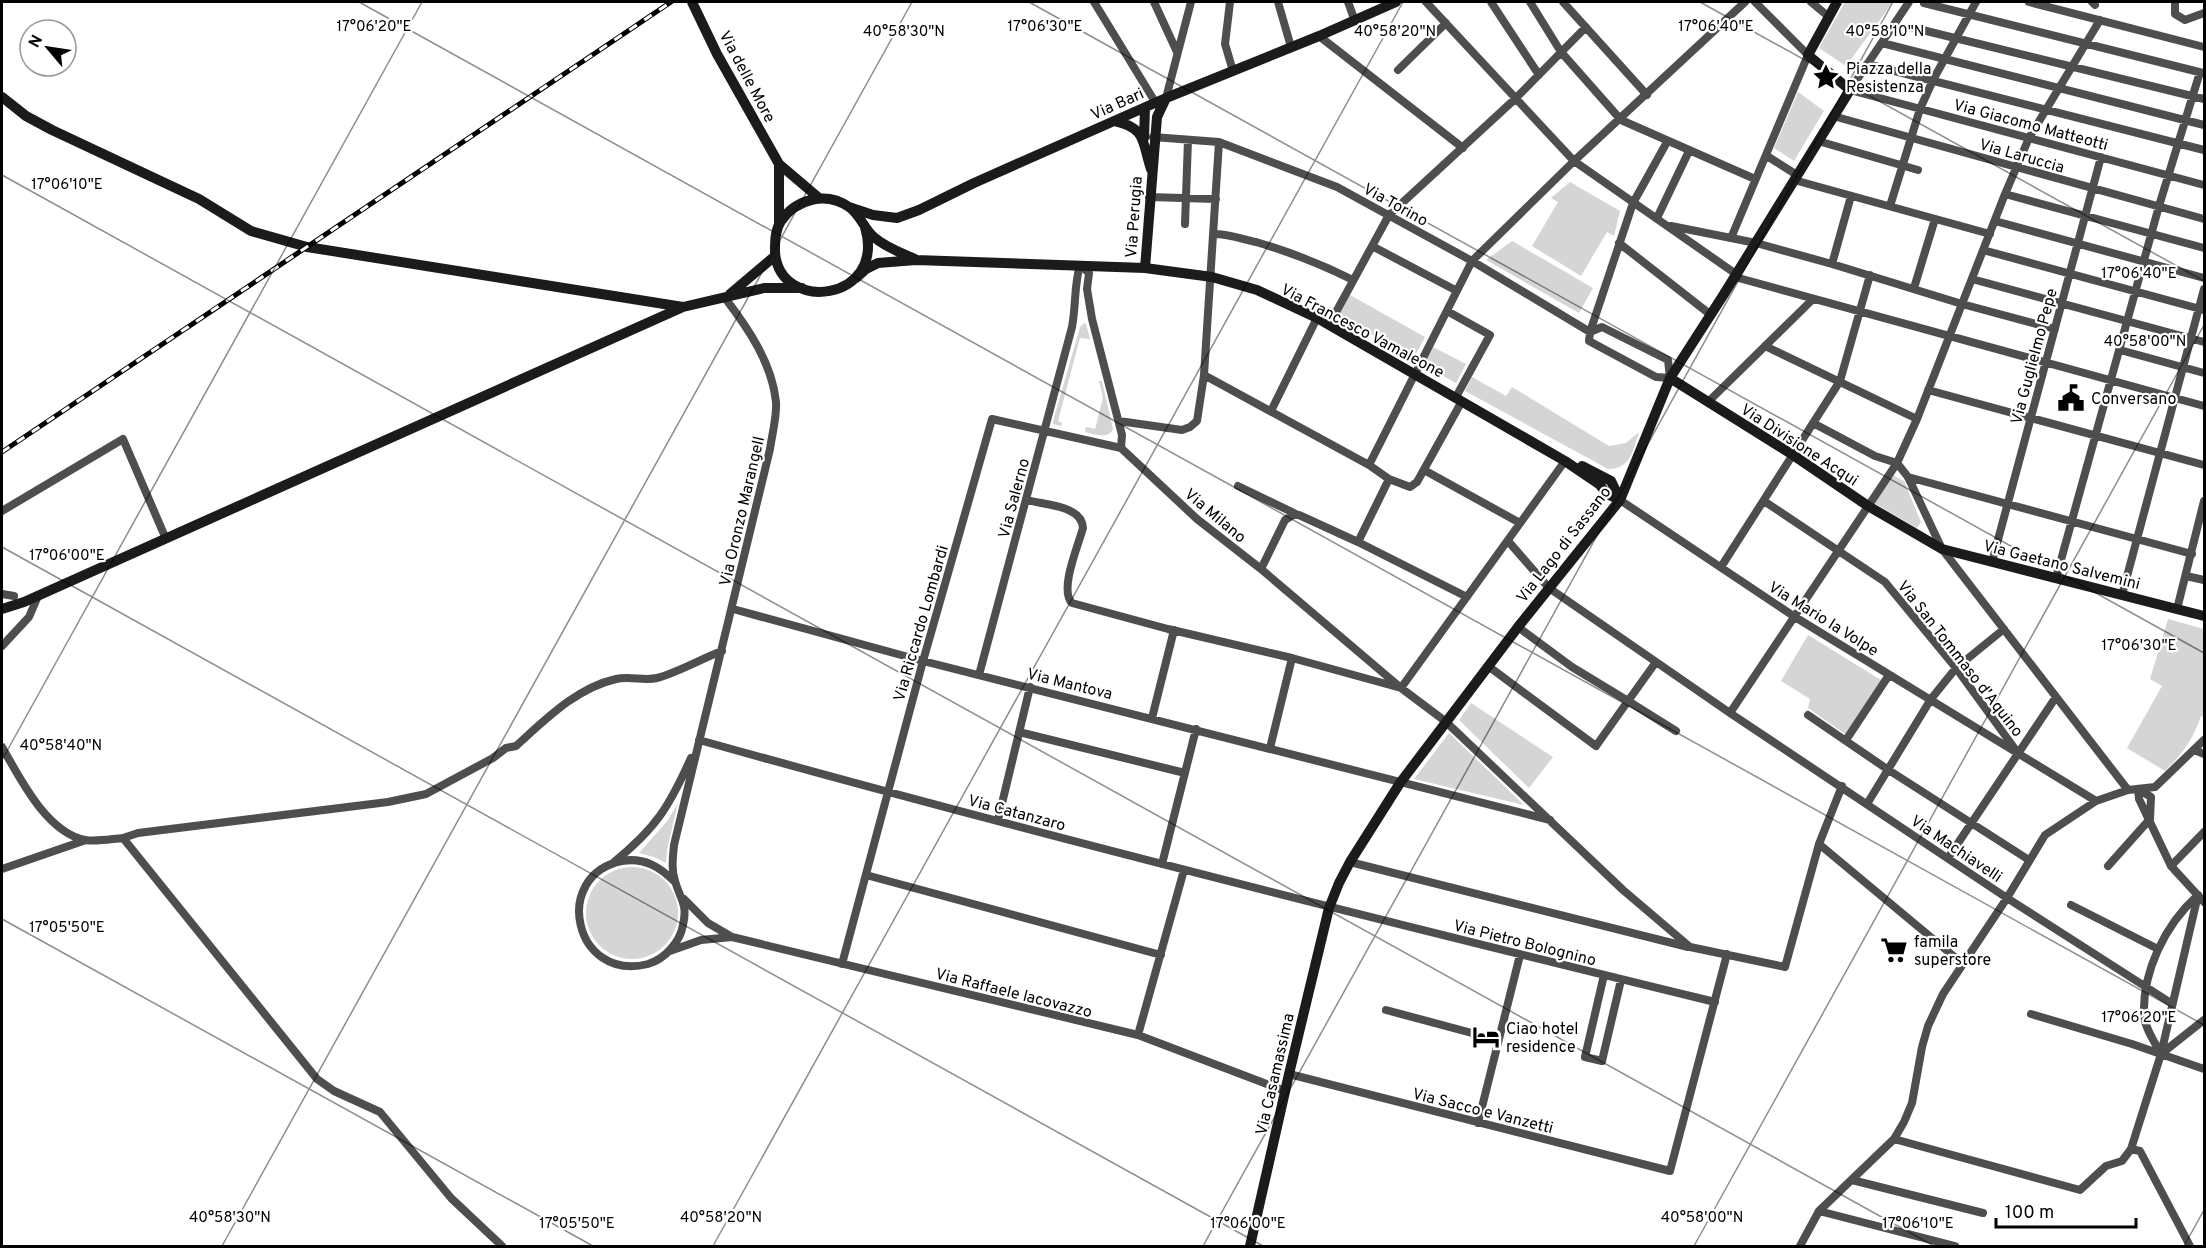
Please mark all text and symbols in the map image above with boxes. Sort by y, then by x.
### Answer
north arrow [18,18,78,78]
text: 17°06'20"E [336,18,412,37]
text: 17°06'30"E [1008,18,1082,37]
text: 17°06'40"E [1678,18,1754,37]
text: 40°58'30"N [863,23,945,42]
text: 40°58'20"N [1354,23,1436,42]
text: 40°58'10"N [1846,23,1924,42]
street label: Via delle More [714,28,779,126]
text: N [25,32,48,52]
place label: Piazza della Resistenza [1846,60,1931,98]
place icon: Piazza della Resistenza [1811,62,1841,92]
street label: Via Bari [1088,84,1148,125]
street label: Via Giacomo Matteotti [1951,96,2110,156]
street label: Via Laruccia [1976,135,2066,179]
text: 17°06'10"E [31,176,103,195]
street label: Via Perugia [1122,176,1148,259]
street label: Via Torino [1359,180,1431,232]
text: 17°06'40"E [2101,265,2177,284]
street label: Via Francesco Vamaleone [1277,280,1447,383]
street label: Via Guglielmo Pepe [2007,286,2063,427]
text: 40°58'00"N [2104,333,2186,352]
public building icon: Conversano [2056,383,2086,413]
place label: Conversano [2091,390,2176,410]
street label: Via Divisione Acqui [1736,400,1861,491]
street label: Via Oronzo Marangell [716,434,770,588]
street label: Via Salerno [995,456,1035,541]
street label: Via Lago di Sassano [1513,483,1616,607]
street label: Via Milano [1180,485,1250,548]
street label: Via Gaetano Salvemini [1981,537,2142,595]
street label: Via Riccardo Lombardi [890,543,954,704]
text: 17°06'00"E [29,547,105,566]
street label: Via San Tommaso d'Aquino [1892,577,2027,741]
street label: Via Mario la Volpe [1764,578,1882,662]
text: 17°06'30"E [2102,637,2176,656]
street label: Via Mantova [1025,665,1114,705]
text: 40°58'40"N [20,737,102,756]
street label: Via Catanzaro [966,791,1068,837]
street label: Via Machiavelli [1906,812,2006,888]
street label: Via Pietro Bolognino [1451,917,1598,971]
text: 17°05'50"E [29,919,105,938]
place label: famila superstore [1914,933,1991,971]
supermarket icon: famila superstore [1879,935,1909,965]
street label: Via Raffaele Iacovazzo [933,965,1094,1023]
text: 17°06'20"E [2101,1009,2177,1028]
street label: Via Casamassima [1252,1012,1300,1137]
place label: Ciao hotel residence [1506,1020,1578,1058]
hotel icon: Ciao hotel residence [1471,1022,1501,1052]
street label: Via Sacco e Vanzetti [1410,1085,1555,1139]
scale bar [1996,1191,2136,1229]
text: 100 m [2005,1202,2054,1225]
text: 40°58'30"N [189,1209,271,1228]
text: 40°58'20"N [680,1209,762,1228]
text: 40°58'00"N [1661,1209,1743,1228]
text: 17°05'50"E [539,1215,615,1234]
text: 17°06'00"E [1210,1215,1286,1234]
text: 17°06'10"E [1882,1215,1954,1234]

